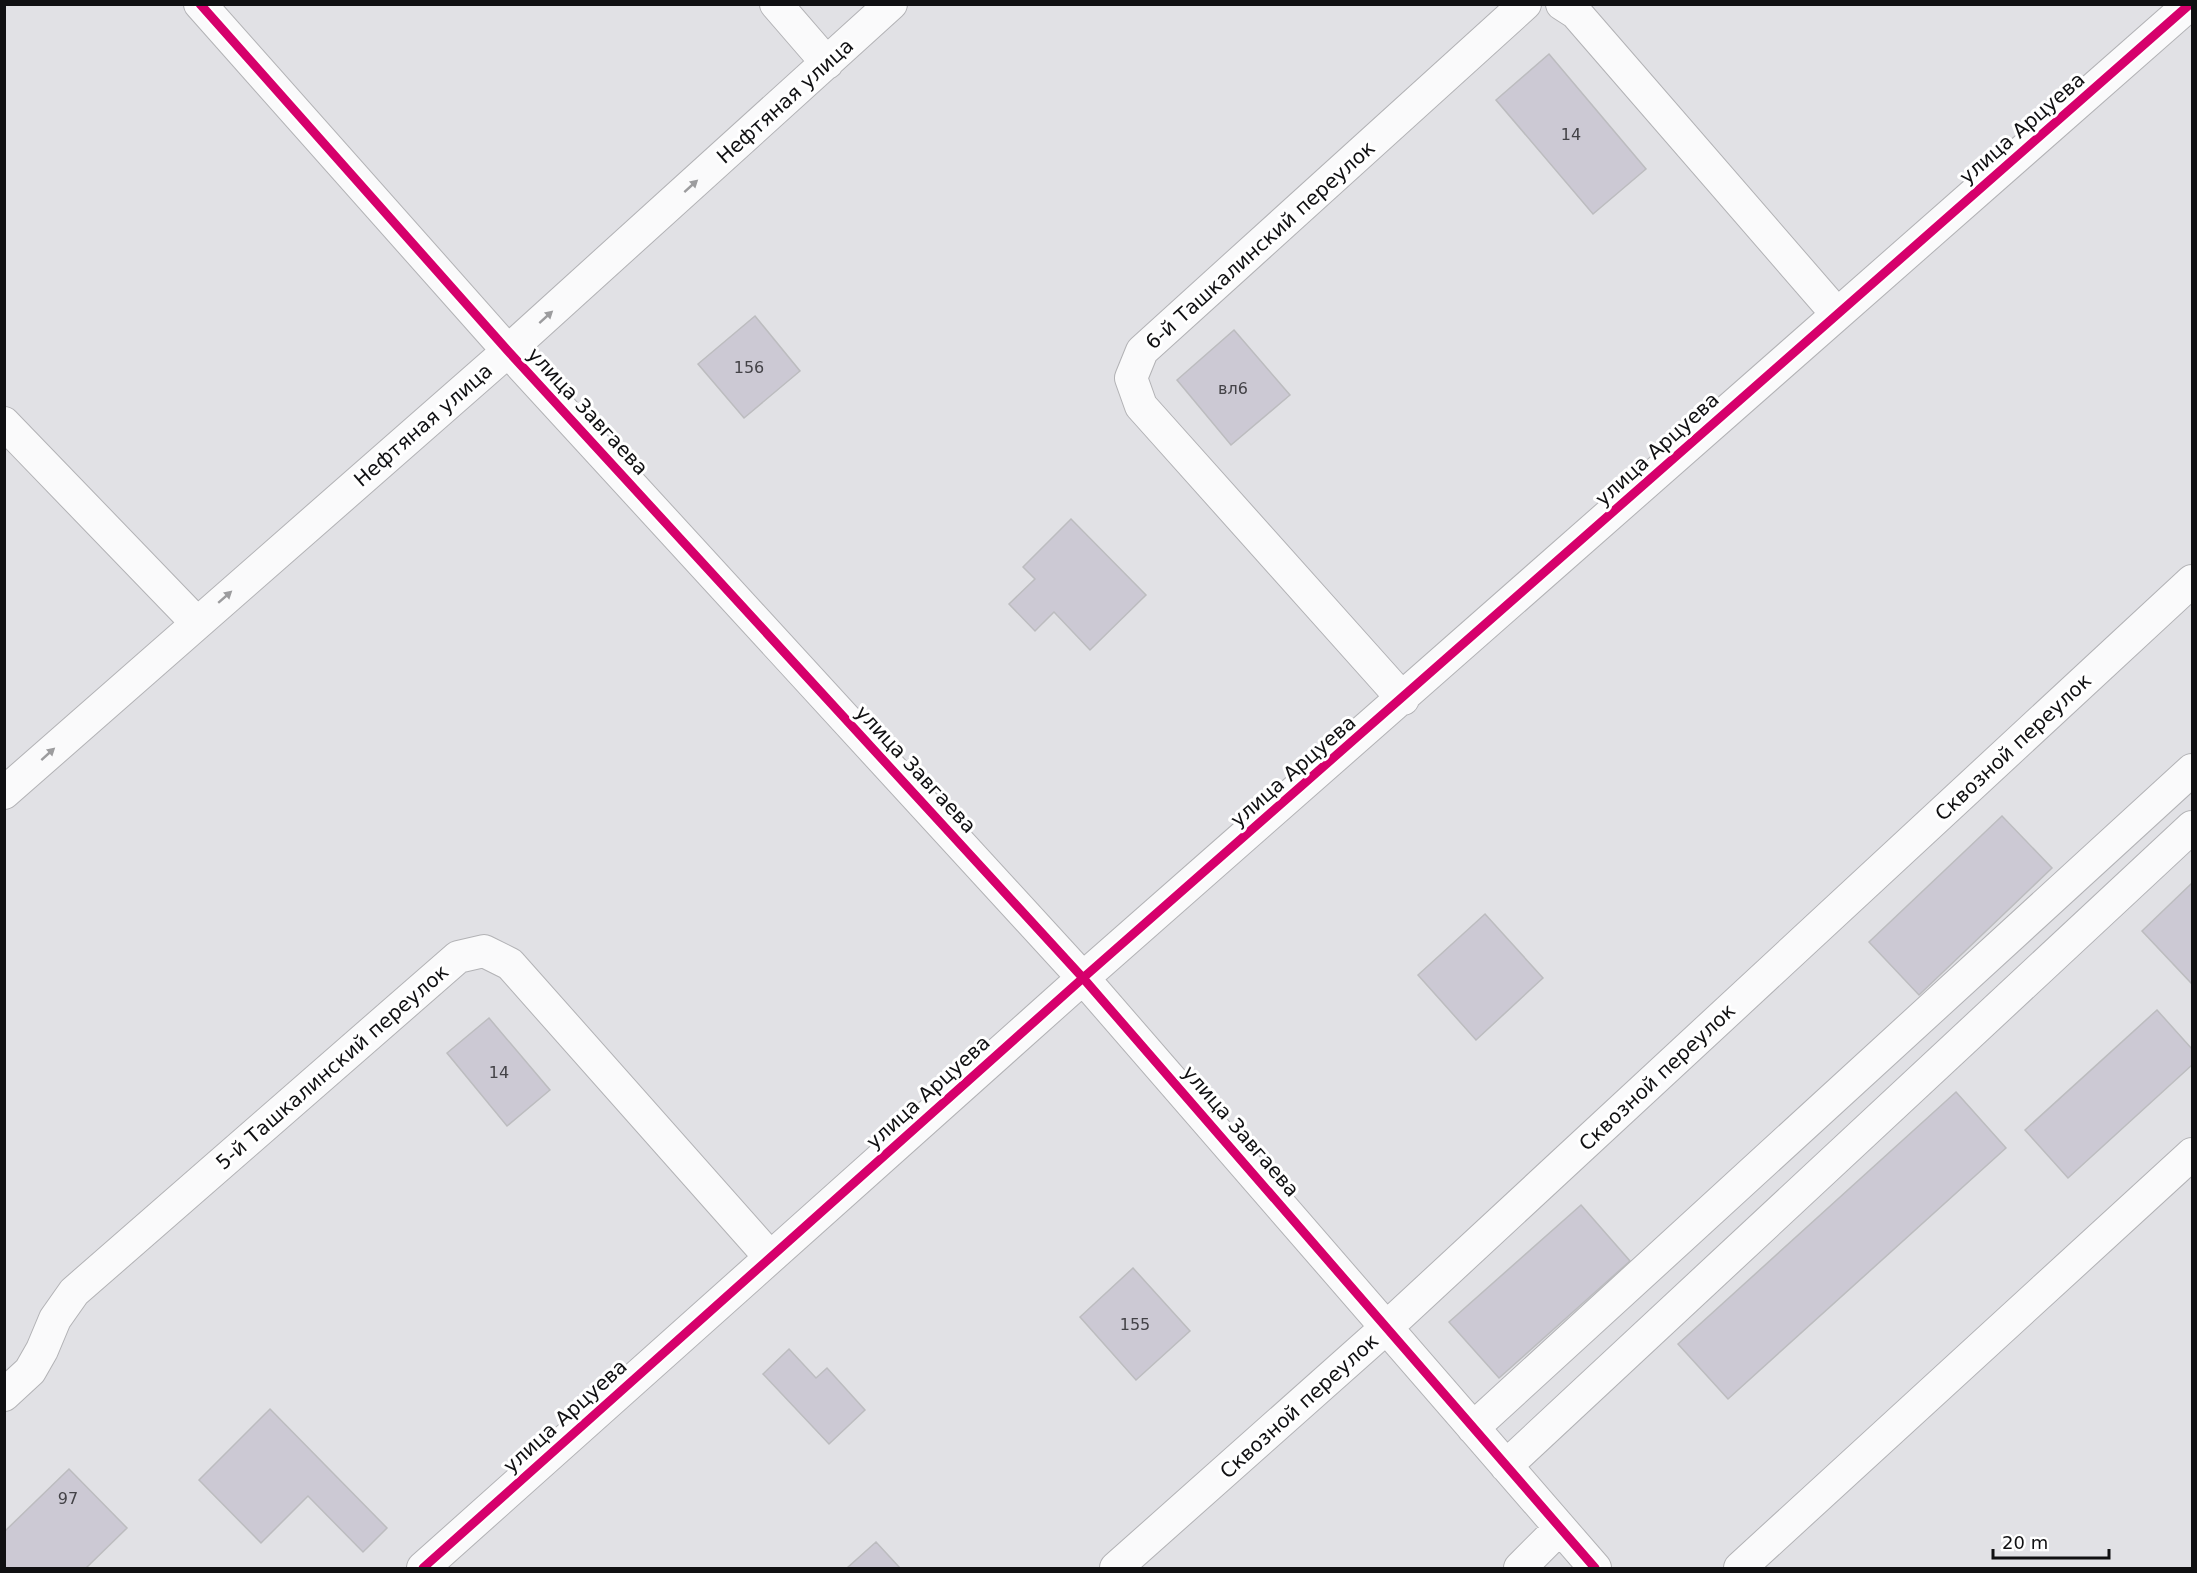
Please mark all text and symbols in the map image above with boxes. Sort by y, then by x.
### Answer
street label: Нефтяная улица [712,33,858,169]
street label: улица Арцуева [1954,67,2090,189]
house number: 14 [1561,125,1581,144]
street label: 6-й Ташкалинский переулок [1140,136,1380,354]
one-way arrow [683,180,698,193]
one-way arrow [539,310,553,324]
street label: улица Завгаева [523,342,653,480]
street label: Нефтяная улица [349,358,497,492]
house number: 156 [734,358,764,377]
house number: вл6 [1218,379,1248,398]
street label: улица Арцуева [1590,387,1724,511]
one-way arrow [217,591,232,604]
street label: Сквозной переулок [1930,668,2096,826]
street label: улица Завгаева [851,700,981,838]
street label: улица Арцуева [1225,710,1361,832]
one-way arrow [40,748,55,761]
street label: 5-й Ташкалинский переулок [211,960,453,1174]
street label: Сквозной переулок [1574,998,1740,1156]
street label: улица Арцуева [861,1030,995,1154]
street label: улица Завгаева [1178,1061,1304,1201]
house number: 14 [489,1063,509,1082]
house number: 155 [1120,1315,1150,1334]
street label: Сквозной переулок [1215,1329,1383,1483]
street label: улица Арцуева [498,1354,632,1478]
house number: 97 [58,1489,78,1508]
scale bar [1993,1522,2108,1560]
text: 20 m [2002,1532,2048,1553]

